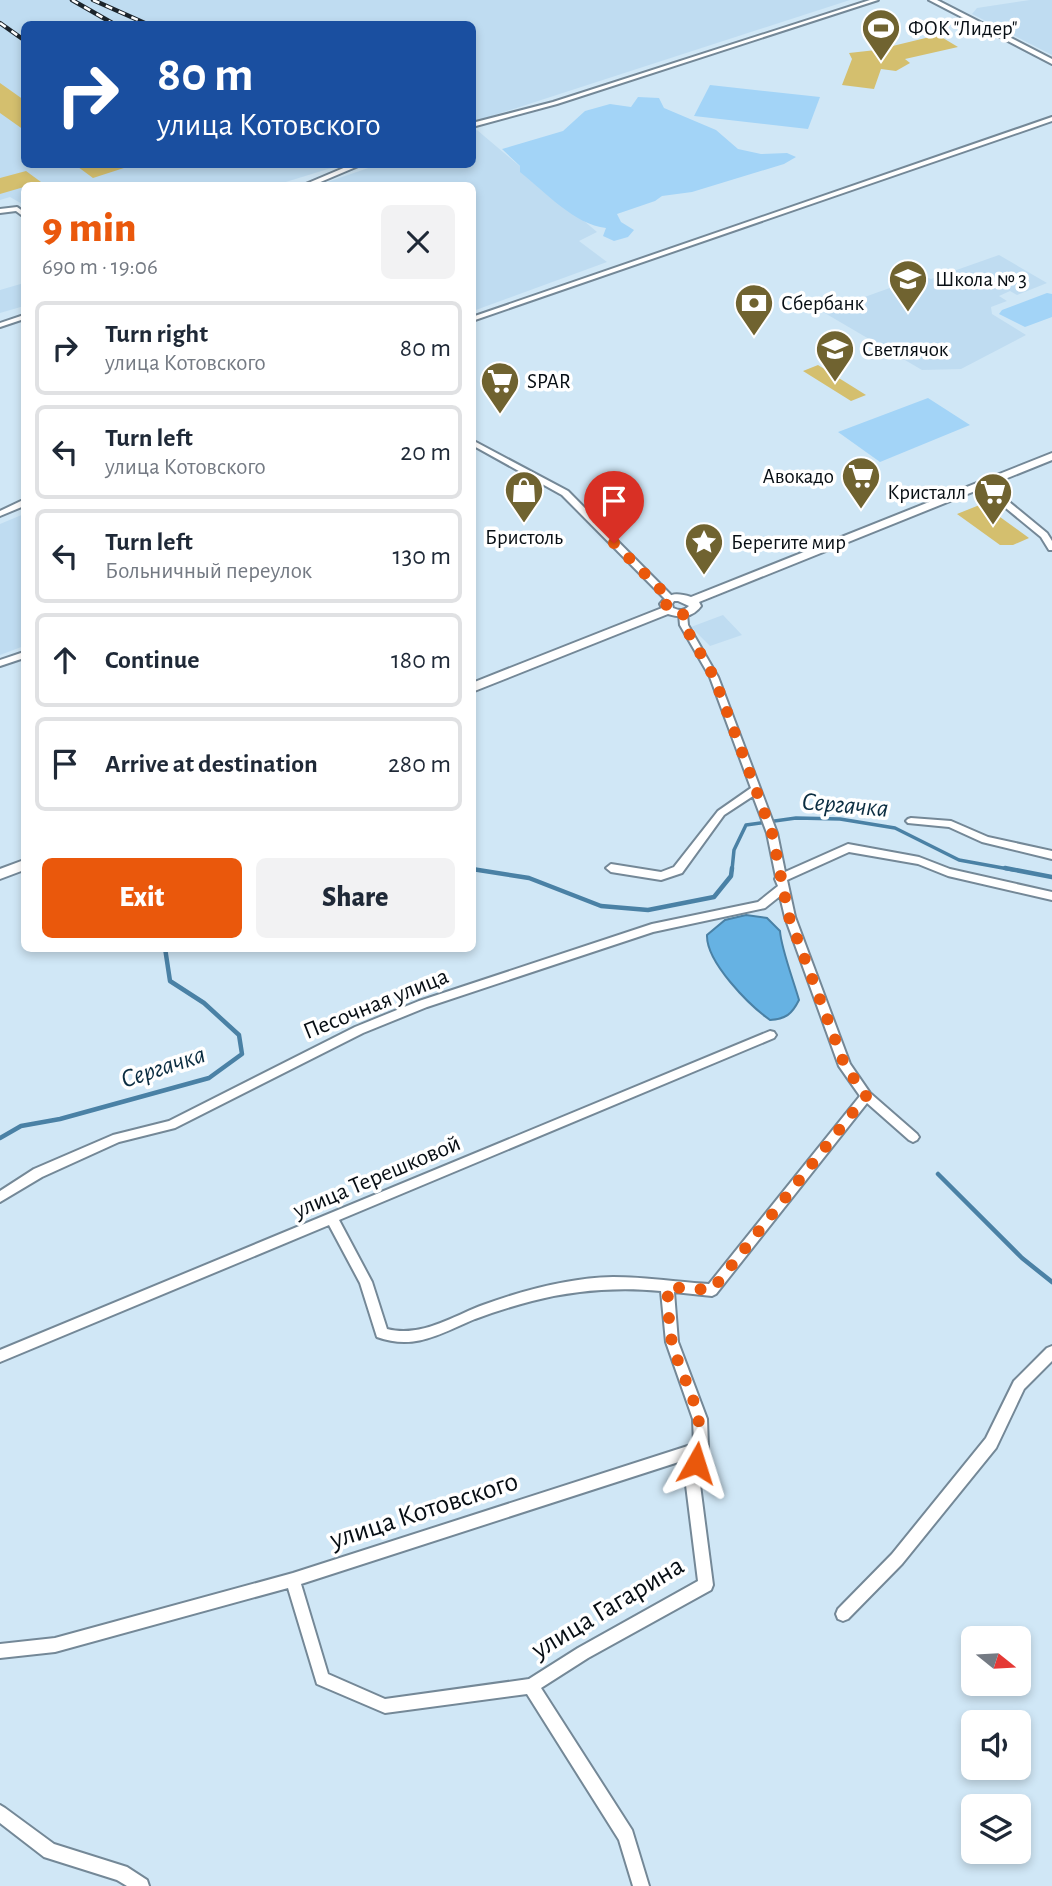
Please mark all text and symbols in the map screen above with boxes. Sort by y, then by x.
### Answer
sports icon: ФОК "Лидер" [860,7,902,62]
place label: ФОК "Лидер" [908,18,1018,39]
icon: right [42,49,133,140]
text: 80 m [157,51,254,100]
text: улица Котовского [157,109,381,141]
button: close [381,205,455,279]
text: 9 min [42,207,137,249]
text: 690 m · 19:06 [42,256,158,279]
school or university icon: Школа № 3 [887,258,929,313]
place label: Школа № 3 [935,269,1027,290]
bank icon: Сбербанк [733,282,775,337]
place label: Сбербанк [781,293,864,314]
text: Turn right [105,321,208,347]
school or university icon: Светлячок [814,328,856,383]
icon: right [46,329,84,367]
text: 80 m [400,335,451,361]
place label: Светлячок [862,339,949,360]
text: улица Котовского [105,352,266,375]
supermarket icon: SPAR [479,360,521,415]
place label: SPAR [527,371,571,392]
text: Turn left [105,425,193,451]
icon: left [46,433,84,471]
text: 20 m [400,439,451,465]
supermarket icon: Авокадо [840,455,882,510]
text: улица Котовского [105,456,266,479]
place label: Авокадо [763,466,834,487]
shop icon: Бристоль [503,469,545,524]
pin [584,471,644,543]
supermarket icon: Кристалл [972,471,1014,526]
icon: arrive [595,482,633,520]
place label: Кристалл [887,482,966,503]
place icon: Берегите мир [683,521,725,576]
place label: Бристоль [485,527,563,548]
text: Turn left [105,529,193,555]
place label: Берегите мир [731,532,846,553]
icon: left [46,537,84,575]
text: 130 m [393,543,451,569]
text: Больничный переулок [105,560,312,583]
icon: ahead [46,641,84,679]
text: Continue [105,647,200,673]
text: 180 m [391,647,451,673]
icon: arrive [46,745,84,783]
text: Arrive at destination [105,751,318,777]
text: 280 m [388,751,451,777]
water label: Сергачка [801,788,889,822]
button: Exit [42,858,242,938]
button: Share [256,858,455,938]
street label: Песочная улица [300,964,452,1044]
water label: Сергачка [118,1041,208,1093]
street label: улица Терешковой [289,1131,464,1223]
position arrow [659,1426,733,1500]
street label: улица Котовского [326,1467,521,1555]
street label: улица Гагарина [526,1552,689,1665]
north arrow [961,1626,1031,1696]
map controls [961,1626,1031,1864]
button: sound [961,1710,1031,1780]
button: layers [961,1794,1031,1864]

